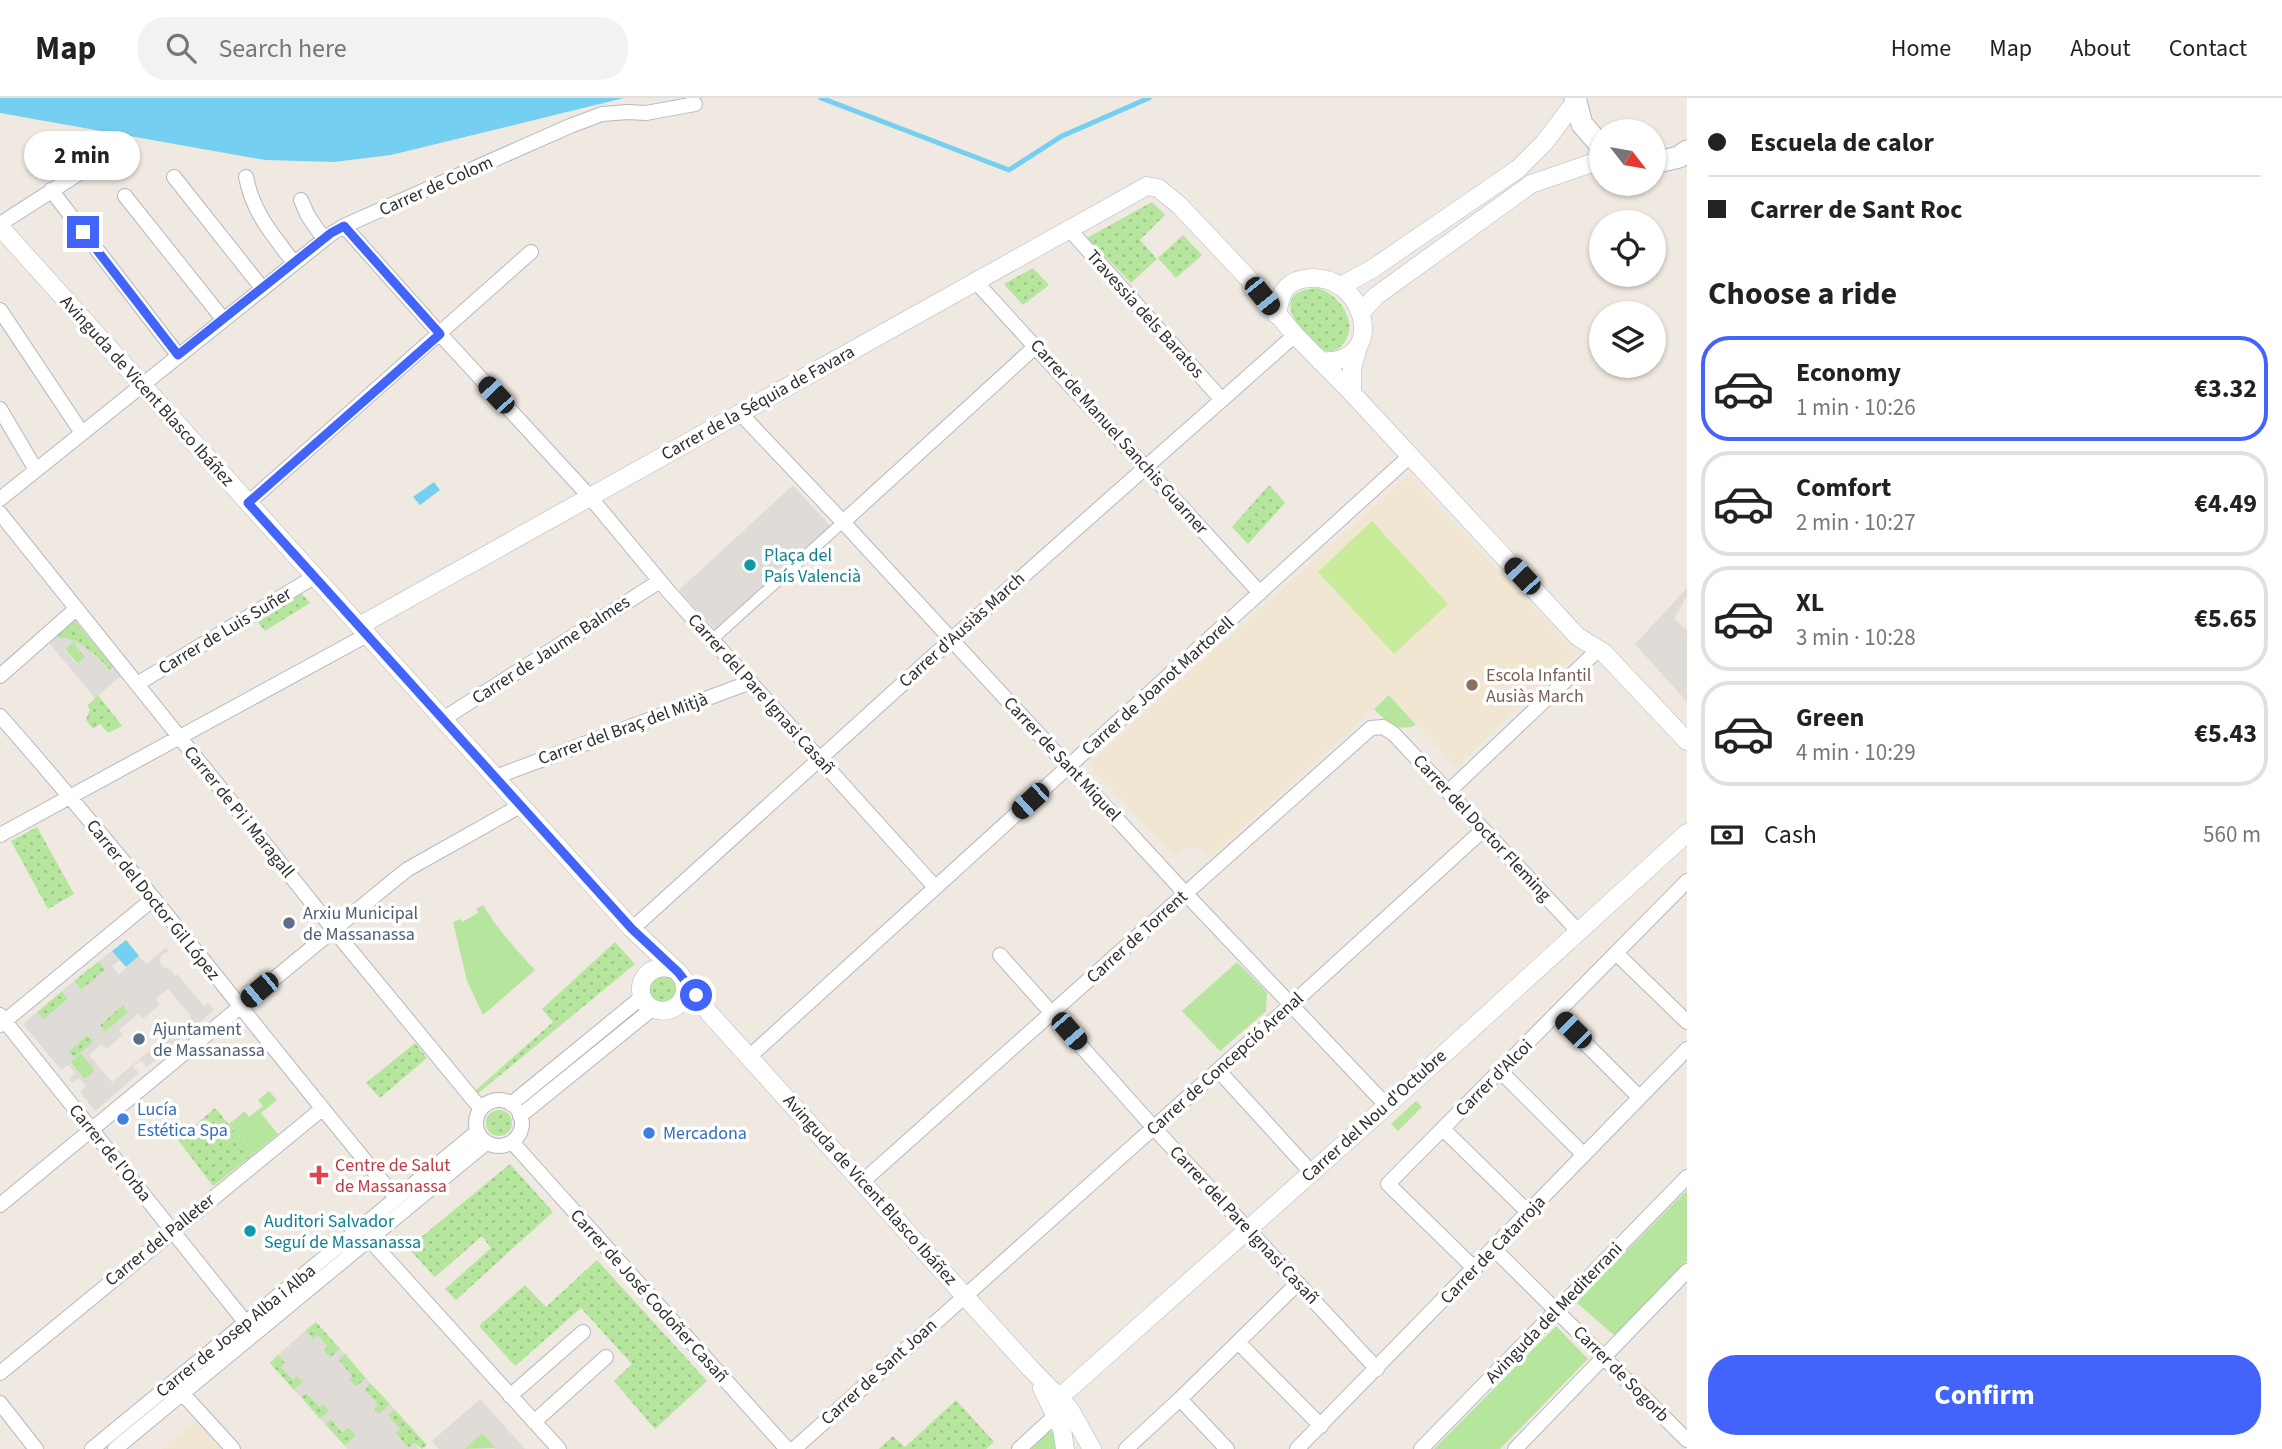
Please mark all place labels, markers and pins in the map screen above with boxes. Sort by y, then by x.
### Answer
place label: Plaça del País Valencià [764,543,861,589]
marker: Plaça del País Valencià [742,557,758,573]
place label: Escola Infantil Ausiàs March [1486,663,1591,709]
marker: Escola Infantil Ausiàs March [1464,677,1480,693]
place label: Arxiu Municipal de Massanassa [303,901,418,947]
marker: Arxiu Municipal de Massanassa [281,915,297,931]
place label: Ajuntament de Massanassa [153,1017,265,1063]
marker: Ajuntament de Massanassa [131,1031,147,1047]
place label: Lucía Estética Spa [137,1097,228,1143]
marker: Lucía Estética Spa [115,1111,131,1127]
place label: Mercadona [663,1121,747,1146]
marker: Mercadona [641,1125,657,1141]
place label: Centre de Salut de Massanassa [335,1153,450,1199]
marker: Centre de Salut de Massanassa [309,1165,329,1185]
place label: Auditori Salvador Seguí de Massanassa [264,1209,421,1255]
marker: Auditori Salvador Seguí de Massanassa [242,1223,258,1239]

